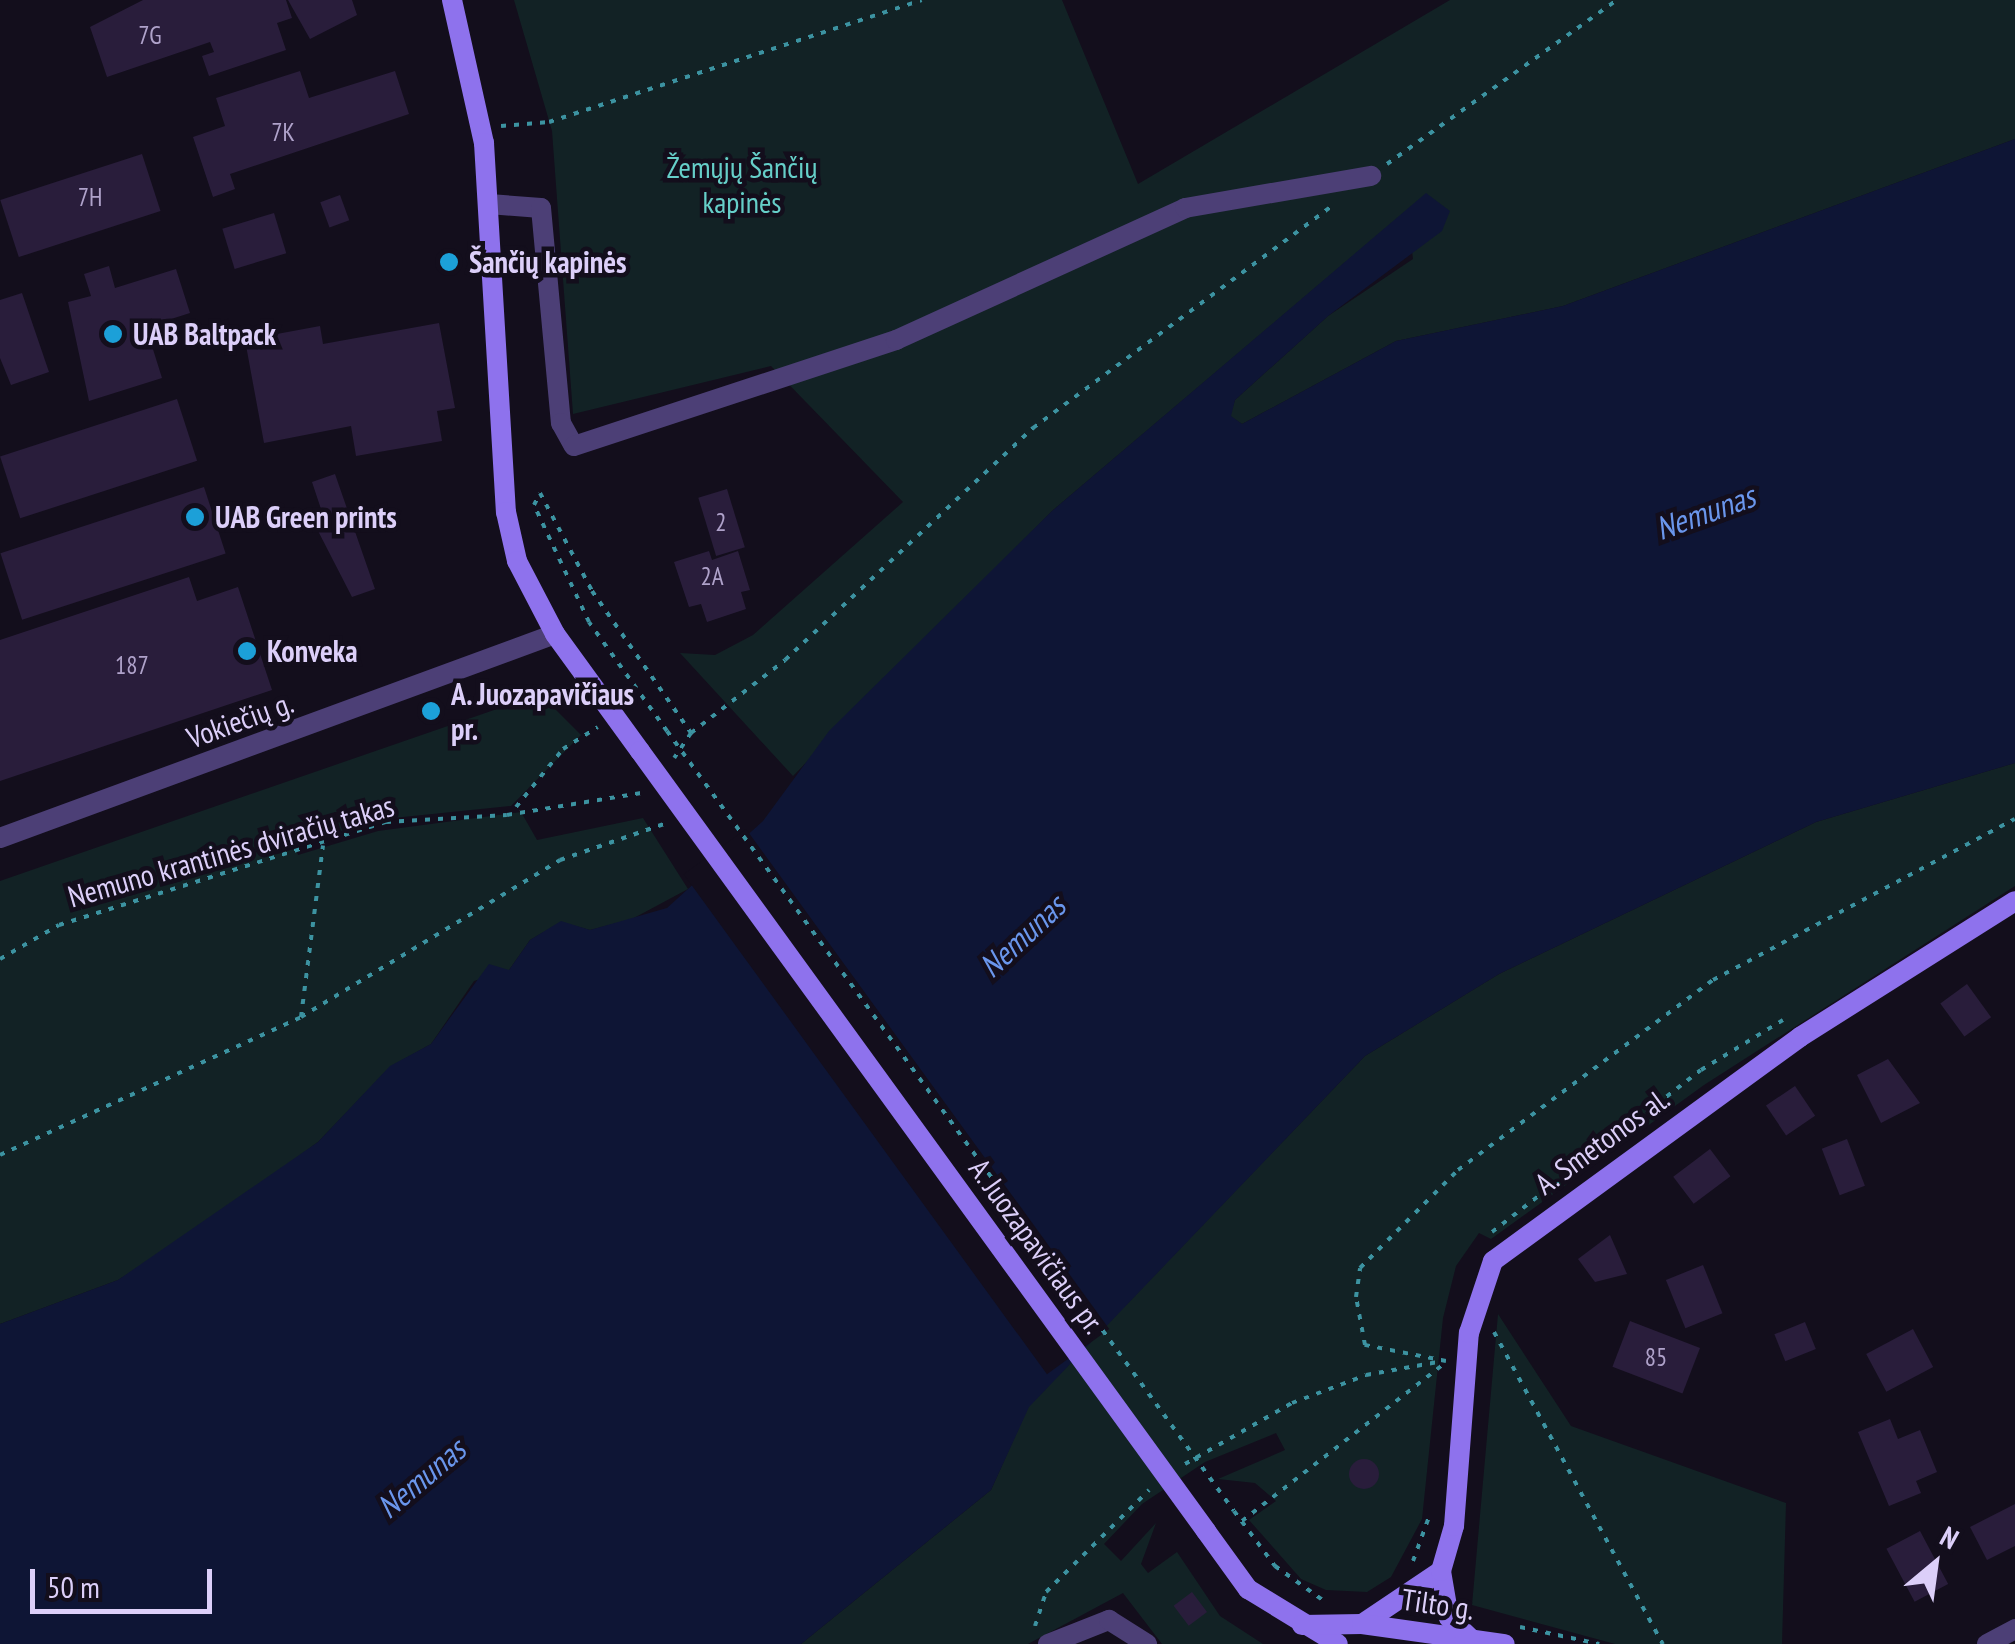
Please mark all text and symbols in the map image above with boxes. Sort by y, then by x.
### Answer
house number: 7G [138,20,162,50]
house number: 7K [271,117,295,147]
park label: Žemųjų Šančių kapinės [667,149,817,220]
house number: 7H [78,182,102,212]
place label: Šančių kapinės [469,244,627,280]
marker: Šančių kapinės [438,251,460,273]
place label: UAB Baltpack [133,316,276,352]
marker: UAB Baltpack [102,323,124,345]
water label: Nemunas [1650,476,1760,548]
place label: UAB Green prints [215,499,397,535]
marker: UAB Green prints [184,506,206,528]
house number: 2 [715,507,727,537]
house number: 2A [700,561,724,591]
place label: Konveka [267,633,358,669]
marker: Konveka [236,640,258,662]
house number: 187 [115,650,149,680]
place label: A. Juozapavičiaus pr. [451,676,636,746]
street label: Vokiečių g. [182,684,298,756]
marker: A. Juozapavičiaus pr. [420,700,442,722]
street label: Nemuno krantinės dviračių takas [64,787,398,915]
water label: Nemunas [971,887,1073,985]
street label: A. Smetonos al. [1527,1080,1677,1202]
street label: A. Juozapavičiaus pr. [961,1151,1113,1341]
house number: 85 [1645,1342,1667,1372]
water label: Nemunas [369,1430,473,1526]
north arrow [1885,1514,1985,1614]
text: N [1934,1517,1965,1557]
scale bar [35,1549,218,1611]
text: 50 m [47,1567,100,1606]
street label: Tilto g. [1400,1581,1476,1627]

